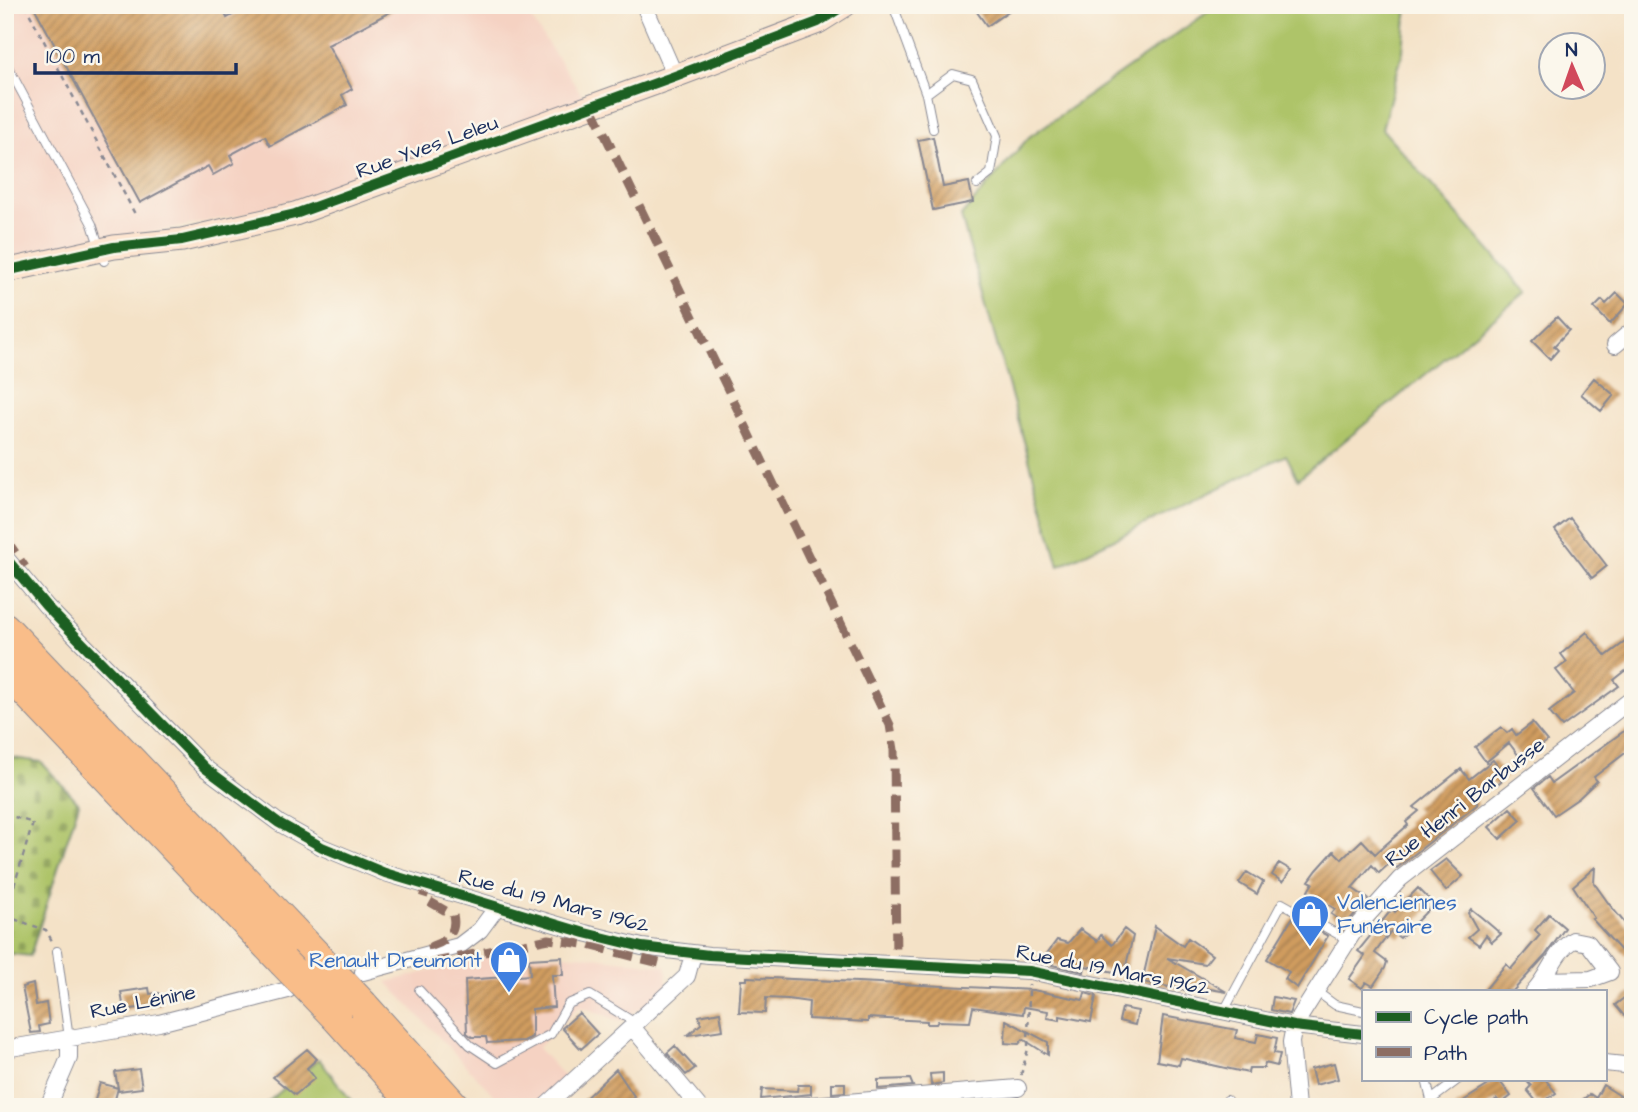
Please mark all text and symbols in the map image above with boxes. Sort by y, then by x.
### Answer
scale bar [35,32,236,76]
north arrow [1536,32,1606,102]
text: N [1565,37,1578,64]
text: 100 m [46,42,101,71]
street label: Rue Yves Leleu [352,108,502,186]
street label: Rue Henri Barbusse [1379,730,1551,874]
street label: Rue du 19 Mars 1962 [455,862,653,940]
place label: Valenciennes Funéraire [1337,888,1457,941]
shop icon: Valenciennes Funéraire [1289,893,1331,948]
street label: Rue du 19 Mars 1962 [1014,937,1212,1003]
shop icon: Renault Dreumont [488,939,530,994]
place label: Renault Dreumont [309,946,483,975]
street label: Rue Lénine [88,978,198,1026]
legend [1362,990,1606,1080]
text: Cycle path [1424,1003,1529,1034]
text: Path [1424,1039,1468,1068]

